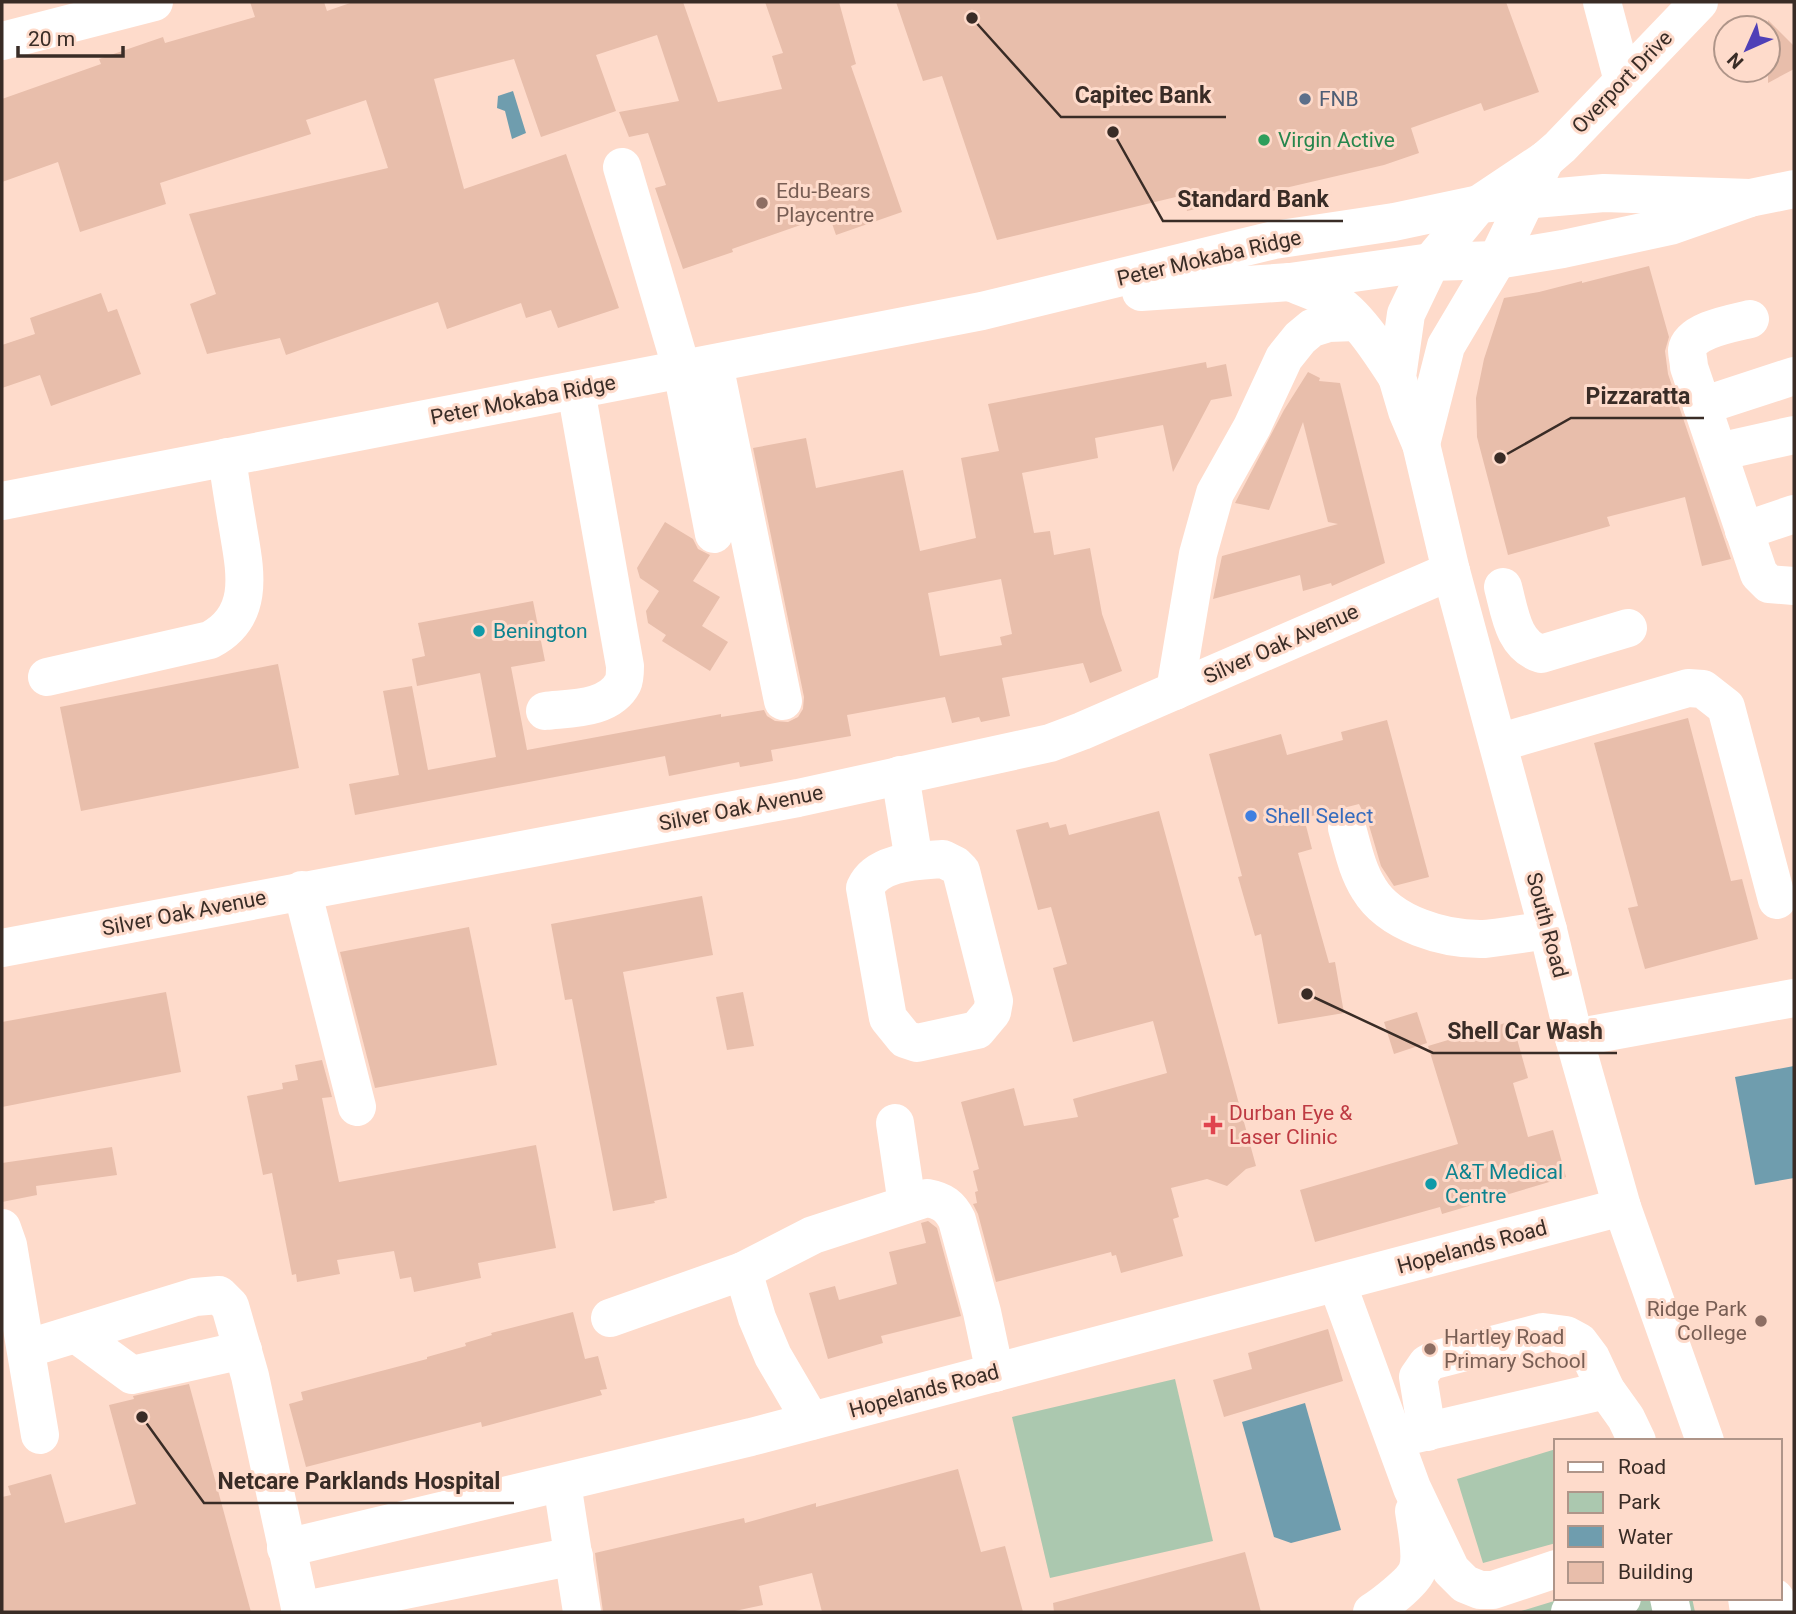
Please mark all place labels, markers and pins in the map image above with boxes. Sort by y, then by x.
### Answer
callout: Capitec Bank [1061,73,1226,117]
place label: FNB [1319,87,1359,111]
marker: FNB [1297,91,1313,107]
place label: Virgin Active [1278,128,1395,152]
marker: Virgin Active [1256,132,1272,148]
callout: Standard Bank [1163,177,1343,221]
place label: Edu-Bears Playcentre [776,179,874,227]
marker: Edu-Bears Playcentre [754,195,770,211]
callout: Pizzaratta [1571,374,1704,418]
place label: Benington [493,619,588,643]
marker: Benington [471,623,487,639]
place label: Shell Select [1265,804,1373,828]
marker: Shell Select [1243,808,1259,824]
callout: Shell Car Wash [1433,1009,1617,1053]
place label: Durban Eye & Laser Clinic [1229,1101,1352,1149]
marker: Durban Eye & Laser Clinic [1203,1115,1223,1135]
place label: A&T Medical Centre [1445,1160,1563,1208]
marker: A&T Medical Centre [1423,1176,1439,1192]
place label: Ridge Park College [1647,1297,1747,1345]
marker: Ridge Park College [1753,1313,1769,1329]
place label: Hartley Road Primary School [1444,1325,1586,1373]
marker: Hartley Road Primary School [1422,1341,1438,1357]
callout: Netcare Parklands Hospital [204,1459,514,1503]

